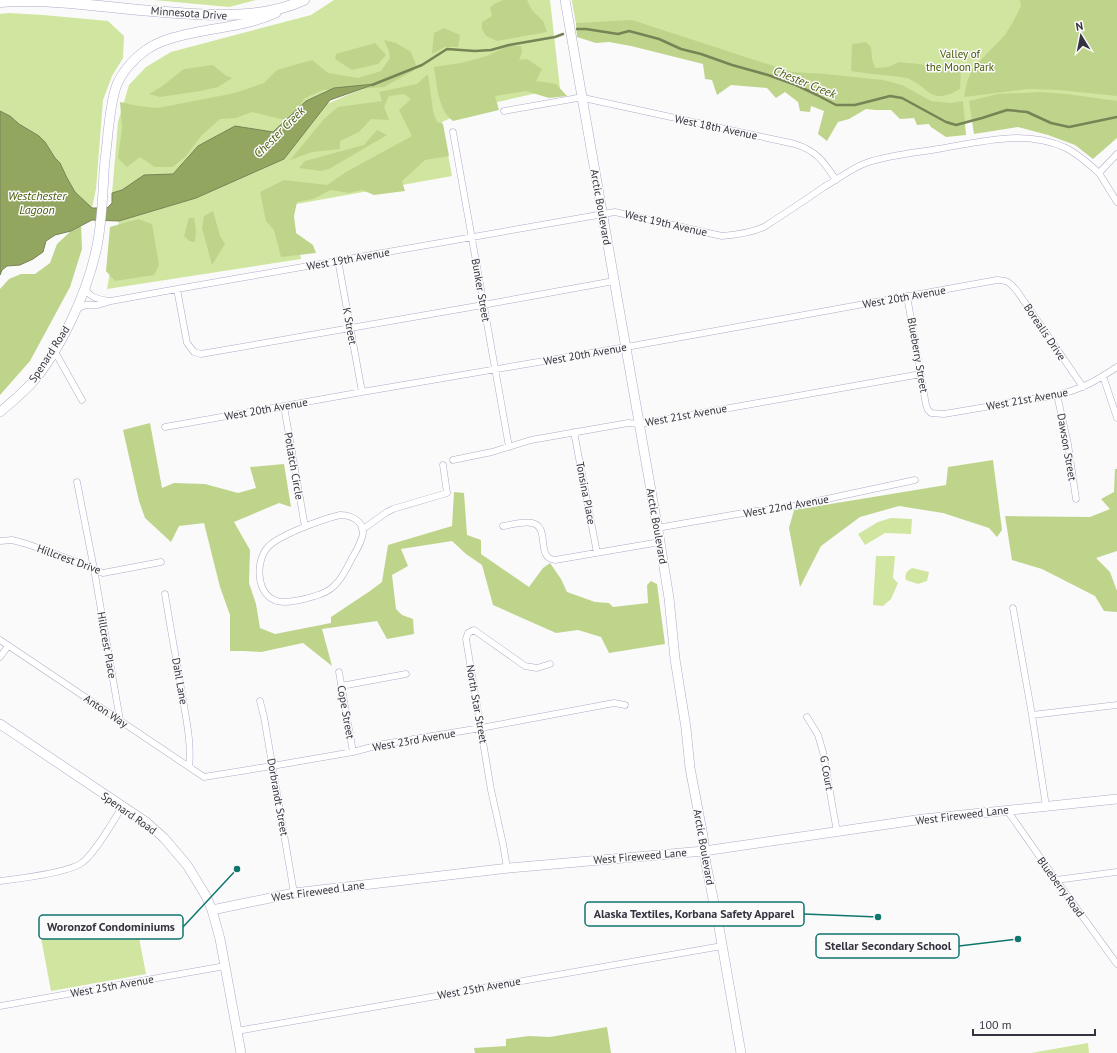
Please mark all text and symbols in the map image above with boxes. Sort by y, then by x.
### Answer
street label: Minnesota Drive [150,3,228,23]
north arrow [1061,16,1101,56]
text: N [1074,19,1084,34]
park label: Valley of the Moon Park [926,47,995,74]
water label: Chester Creek [771,63,839,102]
water label: Chester Creek [250,103,308,161]
street label: West 18th Avenue [673,111,759,143]
street label: Arctic Boulevard [587,168,615,246]
water label: Westchester Lagoon [8,188,67,217]
street label: West 19th Avenue [623,207,709,239]
street label: West 19th Avenue [305,245,391,273]
street label: Bunker Street [469,257,493,323]
street label: West 20th Avenue [861,283,947,311]
street label: Borealis Drive [1021,301,1069,363]
street label: K Street [340,306,360,346]
street label: Blueberry Street [905,316,932,394]
street label: Spenard Road [25,323,73,385]
street label: West 20th Avenue [542,340,628,368]
street label: West 21st Avenue [985,385,1069,413]
street label: West 20th Avenue [223,395,309,423]
street label: West 21st Avenue [644,401,728,429]
street label: Dawson Street [1054,412,1080,482]
street label: Potlatch Circle [281,431,307,501]
street label: Tonsina Place [573,460,599,526]
street label: Arctic Boulevard [643,487,671,565]
street label: West 22nd Avenue [742,492,830,520]
street label: Hillcrest Drive [35,541,103,577]
street label: Hillcrest Place [94,611,120,680]
street label: Dahl Lane [169,656,191,706]
street label: North Star Street [463,663,491,745]
street label: Cope Street [334,684,358,740]
street label: Anton Way [81,691,131,731]
street label: West 23rd Avenue [371,726,457,754]
street label: G Court [817,754,837,792]
street label: Dorbrandt Street [264,757,292,837]
street label: Spenard Road [98,789,160,837]
street label: West Fireweed Lane [915,802,1010,828]
street label: Arctic Boulevard [690,808,718,886]
street label: West Fireweed Lane [593,845,688,867]
street label: Blueberry Road [1034,854,1088,920]
street label: West Fireweed Lane [271,877,366,904]
callout: Alaska Textiles, Korbana Safety Apparel [585,902,804,926]
text: Alaska Textiles, Korbana Safety Apparel [594,906,795,921]
callout: Woronzof Condominiums [39,915,183,939]
text: Woronzof Condominiums [47,919,175,934]
callout: Stellar Secondary School [816,934,959,958]
text: Stellar Secondary School [825,938,952,953]
street label: West 25th Avenue [69,972,155,1000]
street label: West 25th Avenue [436,974,522,1002]
scale bar [973,1011,1095,1037]
text: 100 m [979,1017,1012,1032]

